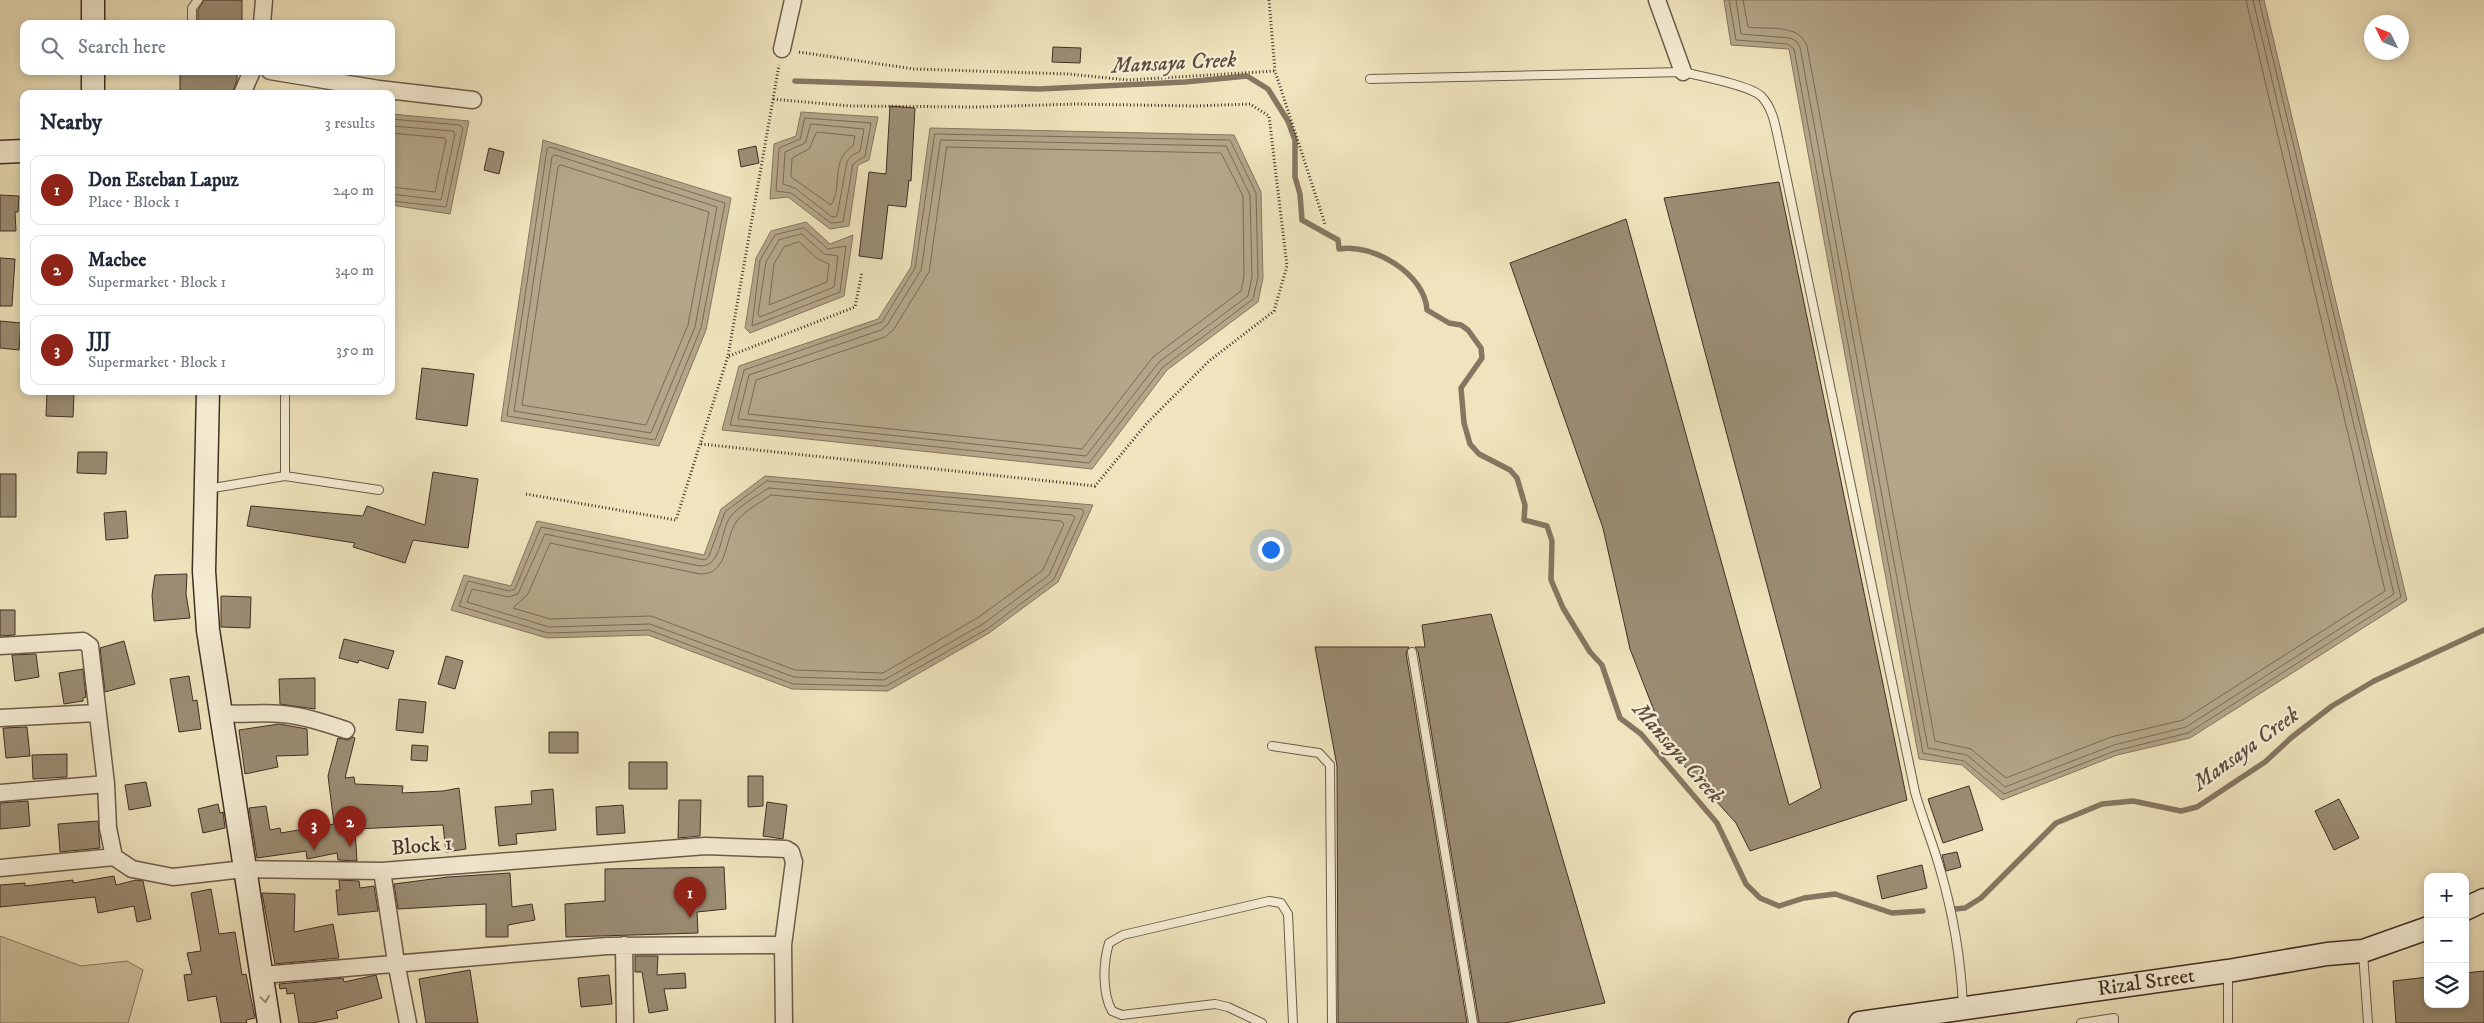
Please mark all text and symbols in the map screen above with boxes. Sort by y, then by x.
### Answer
north arrow [2364,15,2409,60]
search box [20,20,395,75]
icon: search [38,34,66,62]
text: Search here [78,36,166,59]
water label: Mansaya Creek [1109,46,1238,80]
text: Nearby [40,110,102,136]
text: 3 results [325,113,375,133]
text: Don Esteban Lapuz [88,169,239,192]
text: 1 [54,180,60,200]
text: 240 m [333,180,374,200]
text: Place · Block 1 [88,192,180,212]
text: Macbee [88,249,146,272]
text: 2 [53,260,61,280]
text: 340 m [335,260,374,280]
text: Supermarket · Block 1 [88,272,226,292]
text: JJJ [88,329,111,352]
text: 3 [54,340,60,360]
text: 350 m [336,340,374,360]
text: Supermarket · Block 1 [88,352,226,372]
your location [1258,537,1284,563]
water label: Mansaya Creek [1625,695,1730,810]
water label: Mansaya Creek [2186,701,2305,798]
pin: 2 [334,806,366,847]
pin: 3 [298,809,330,850]
street label: Block 1 [390,830,454,862]
map controls [2424,873,2469,1008]
button: + [2424,873,2469,918]
pin: 1 [674,877,706,918]
button: − [2424,918,2469,963]
street label: Rizal Street [2096,963,2197,1002]
button: layers [2424,963,2469,1008]
one-way arrow [260,995,270,1003]

